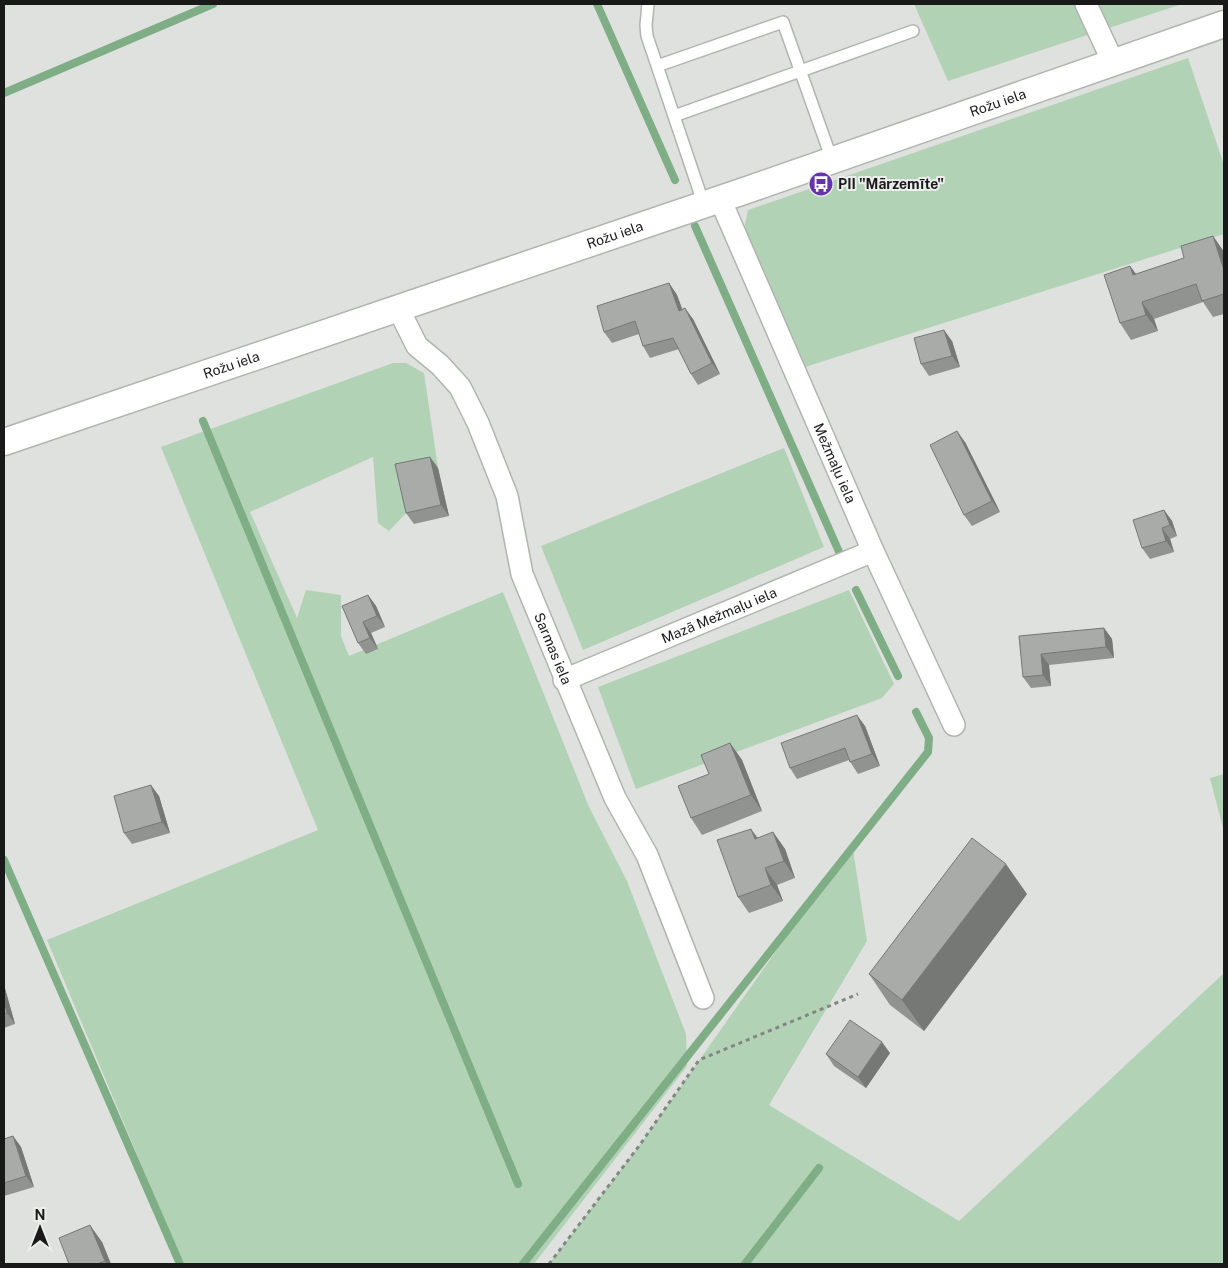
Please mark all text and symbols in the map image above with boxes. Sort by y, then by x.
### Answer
street label: Rožu iela [967,86,1028,120]
bus stop icon: PII "Mārzemīte" [808,171,834,197]
place label: PII "Mārzemīte" [838,176,944,192]
street label: Rožu iela [584,218,645,252]
street label: Rožu iela [201,348,262,382]
street label: Mežmaļu iela [810,421,859,506]
street label: Mazā Mežmaļu iela [659,584,779,646]
street label: Sarmas iela [531,610,575,687]
north arrow [15,1203,65,1253]
text: N [35,1207,45,1223]

